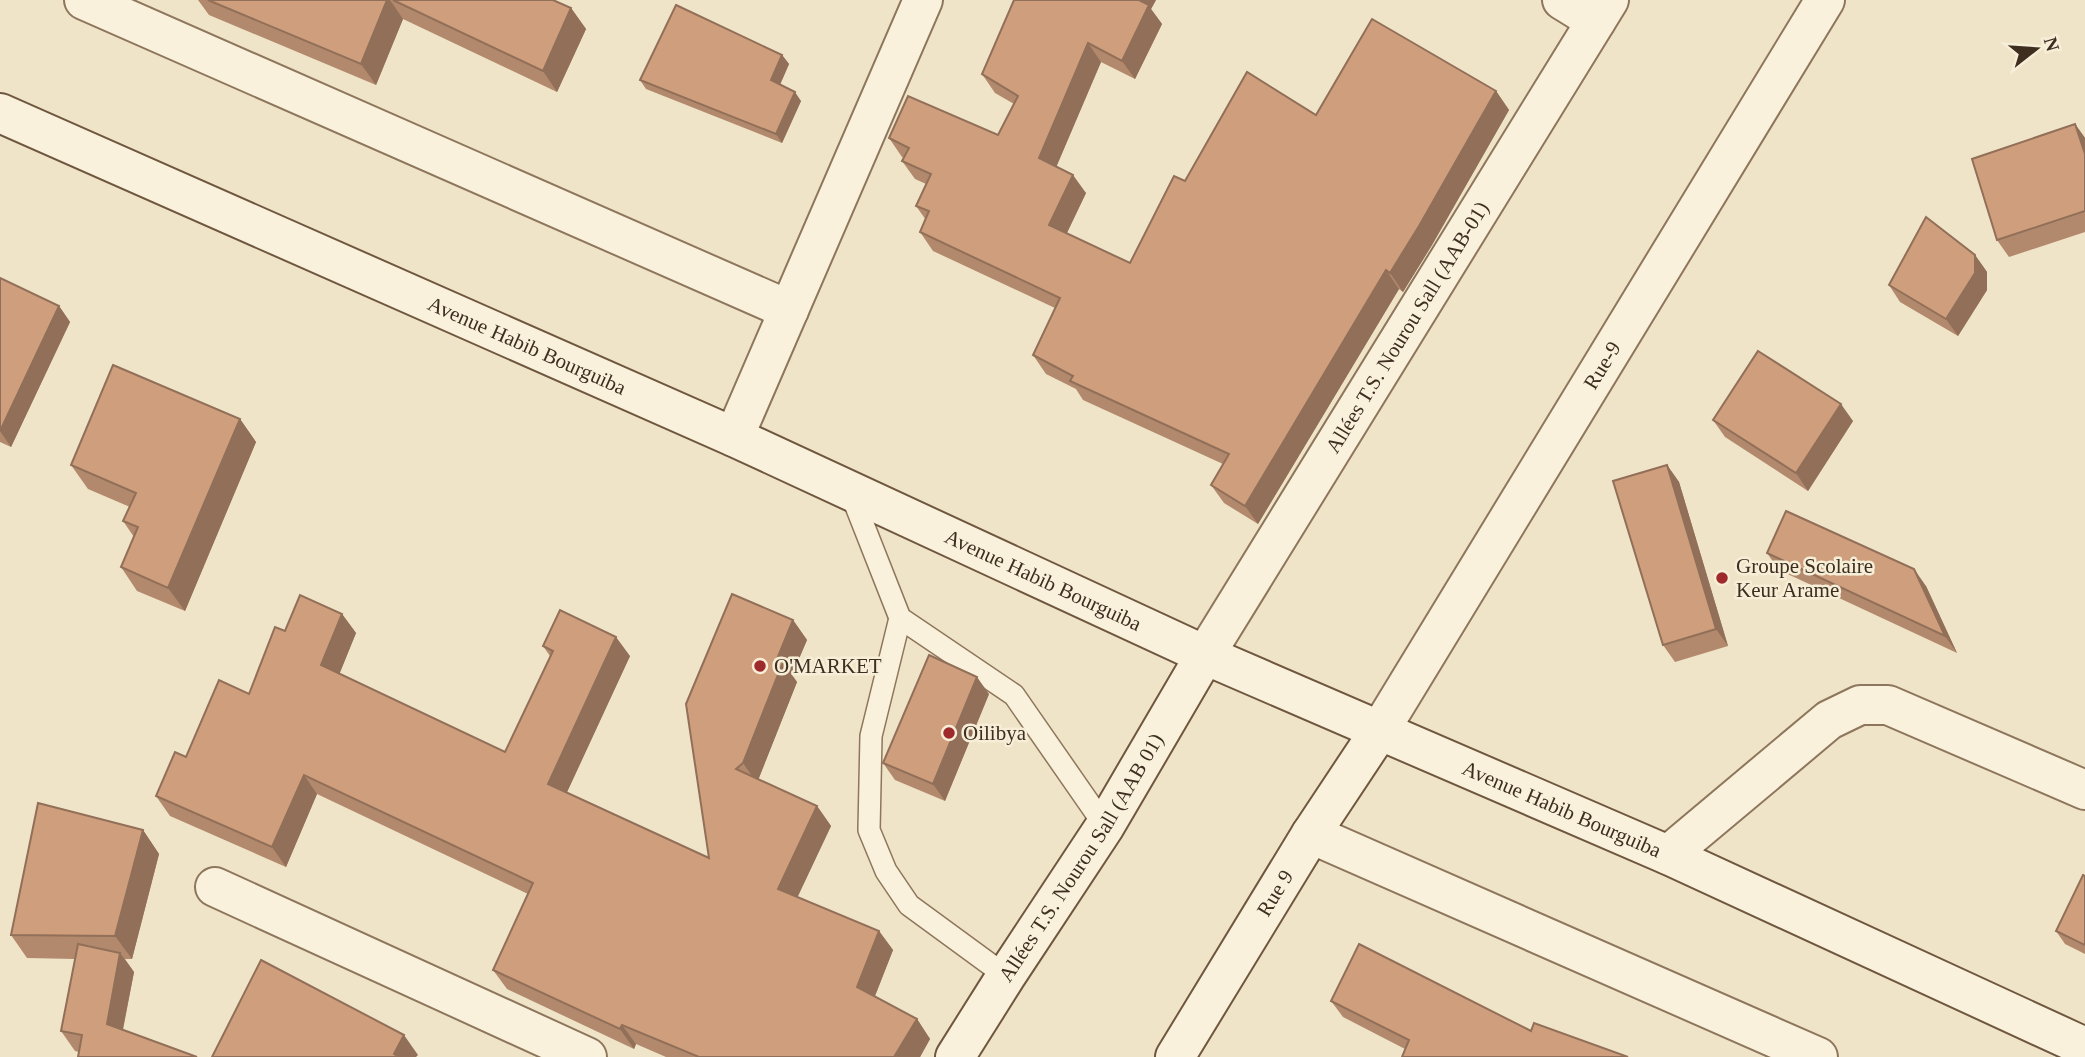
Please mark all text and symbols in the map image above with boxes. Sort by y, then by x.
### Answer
north arrow [2001,14,2071,84]
text: N [2040,35,2064,54]
street label: Allées T.S. Nourou Sall (AAB-01) [1321,197,1494,457]
street label: Avenue Habib Bourguiba [424,291,630,400]
street label: Rue-9 [1579,337,1626,394]
street label: Avenue Habib Bourguiba [941,524,1146,636]
place label: Groupe Scolaire Keur Arame [1736,554,1873,602]
marker: Groupe Scolaire Keur Arame [1714,570,1730,586]
place label: O'MARKET [774,654,882,678]
marker: O'MARKET [752,658,768,674]
place label: Oilibya [963,721,1027,745]
marker: Oilibya [941,725,957,741]
street label: Allées T.S. Nourou Sall (AAB 01) [994,729,1168,986]
street label: Avenue Habib Bourguiba [1459,756,1665,863]
street label: Rue 9 [1252,866,1298,920]

